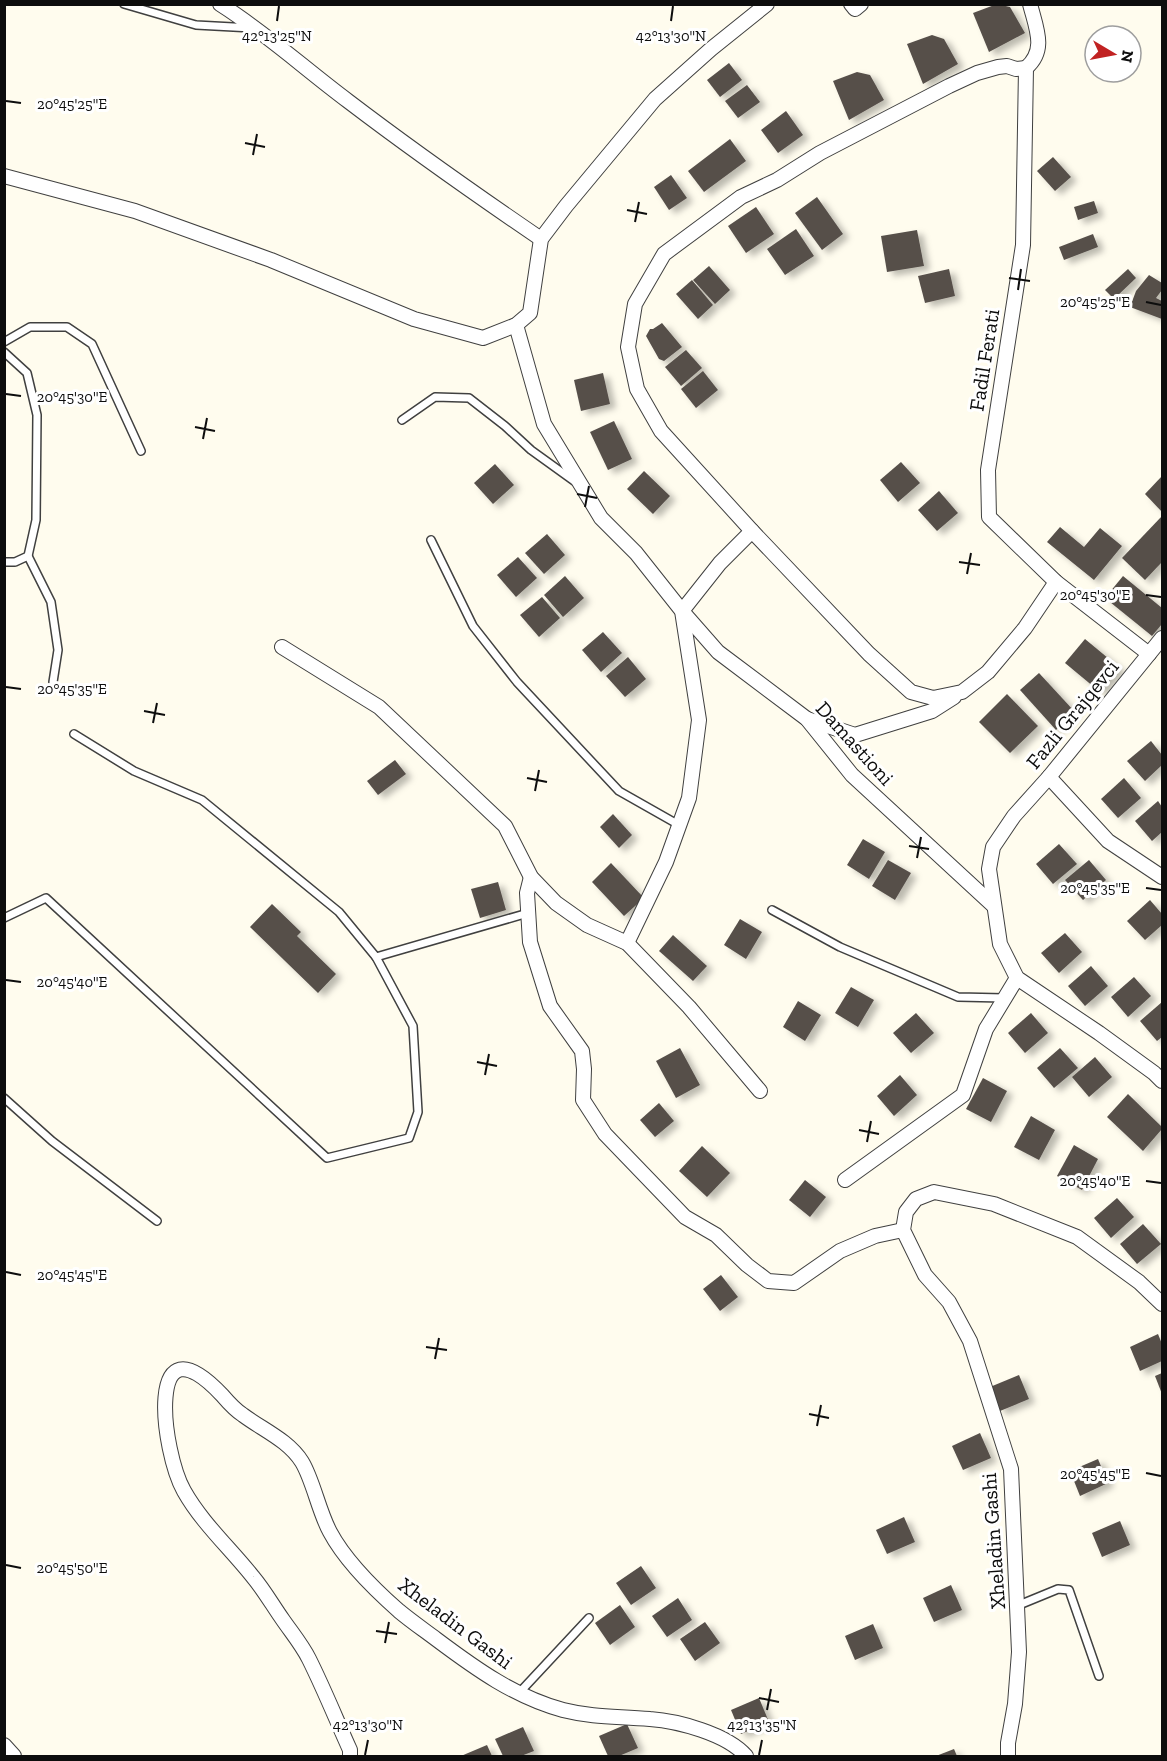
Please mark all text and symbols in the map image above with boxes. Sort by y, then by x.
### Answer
north arrow [1083,24,1143,84]
text: 42°13'25"N [242,27,312,45]
text: 42°13'30"N [636,27,706,45]
text: N [1117,49,1138,64]
text: 20°45'25"E [37,95,107,113]
text: 20°45'25"E [1060,293,1130,311]
street label: Fadil Ferati [964,307,1004,413]
text: 20°45'30"E [37,388,108,406]
text: 20°45'30"E [1060,586,1131,604]
street label: Fazli Grajqevci [1020,654,1124,774]
text: 20°45'35"E [37,680,107,698]
street label: Damastioni [811,696,899,790]
text: 20°45'35"E [1060,879,1130,897]
text: 20°45'40"E [37,973,108,991]
text: 20°45'40"E [1060,1172,1131,1190]
text: 20°45'45"E [37,1266,107,1284]
text: 20°45'45"E [1060,1465,1130,1483]
street label: Xheladin Gashi [976,1472,1010,1610]
text: 20°45'50"E [36,1559,108,1577]
street label: Xheladin Gashi [394,1572,518,1674]
text: 42°13'30"N [333,1716,403,1734]
text: 42°13'35"N [727,1716,797,1734]

